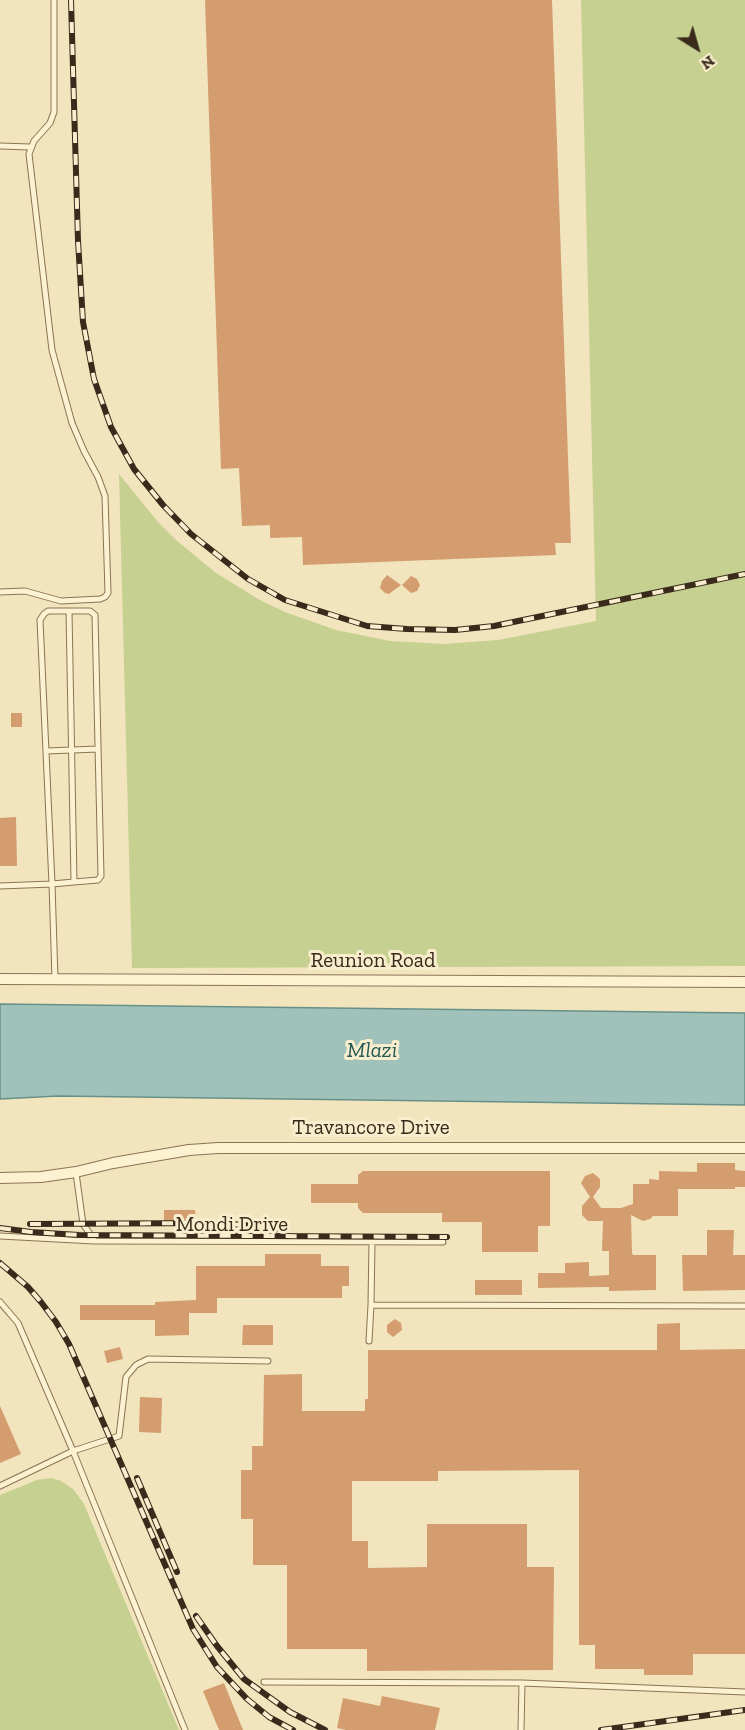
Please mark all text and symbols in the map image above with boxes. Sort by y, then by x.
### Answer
north arrow [667,18,727,78]
text: N [698,52,719,74]
street label: Reunion Road [311,948,435,974]
water label: Mlazi [347,1038,397,1064]
street label: Travancore Drive [292,1115,450,1141]
street label: Mondi Drive [176,1212,288,1238]

